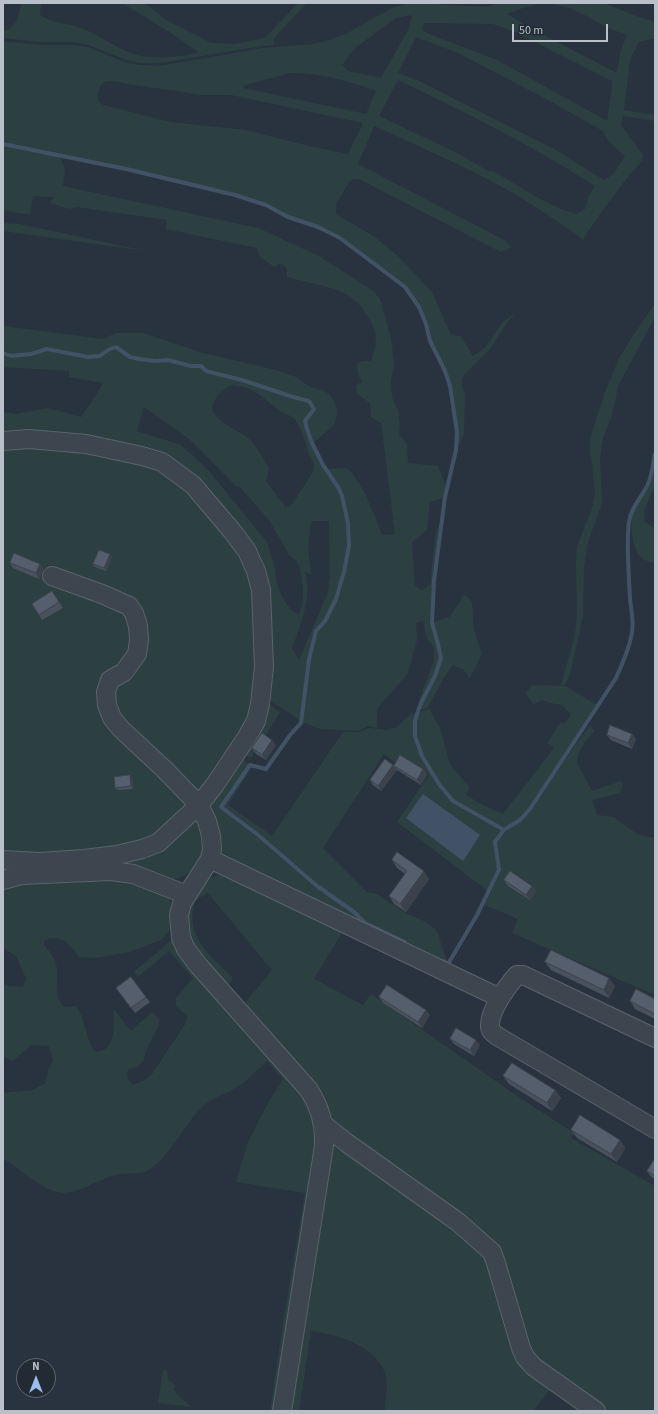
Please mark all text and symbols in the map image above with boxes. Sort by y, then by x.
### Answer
scale bar [514,16,610,42]
text: 50 m [519,22,543,39]
north arrow [16,1358,56,1398]
text: N [32,1359,40,1374]

